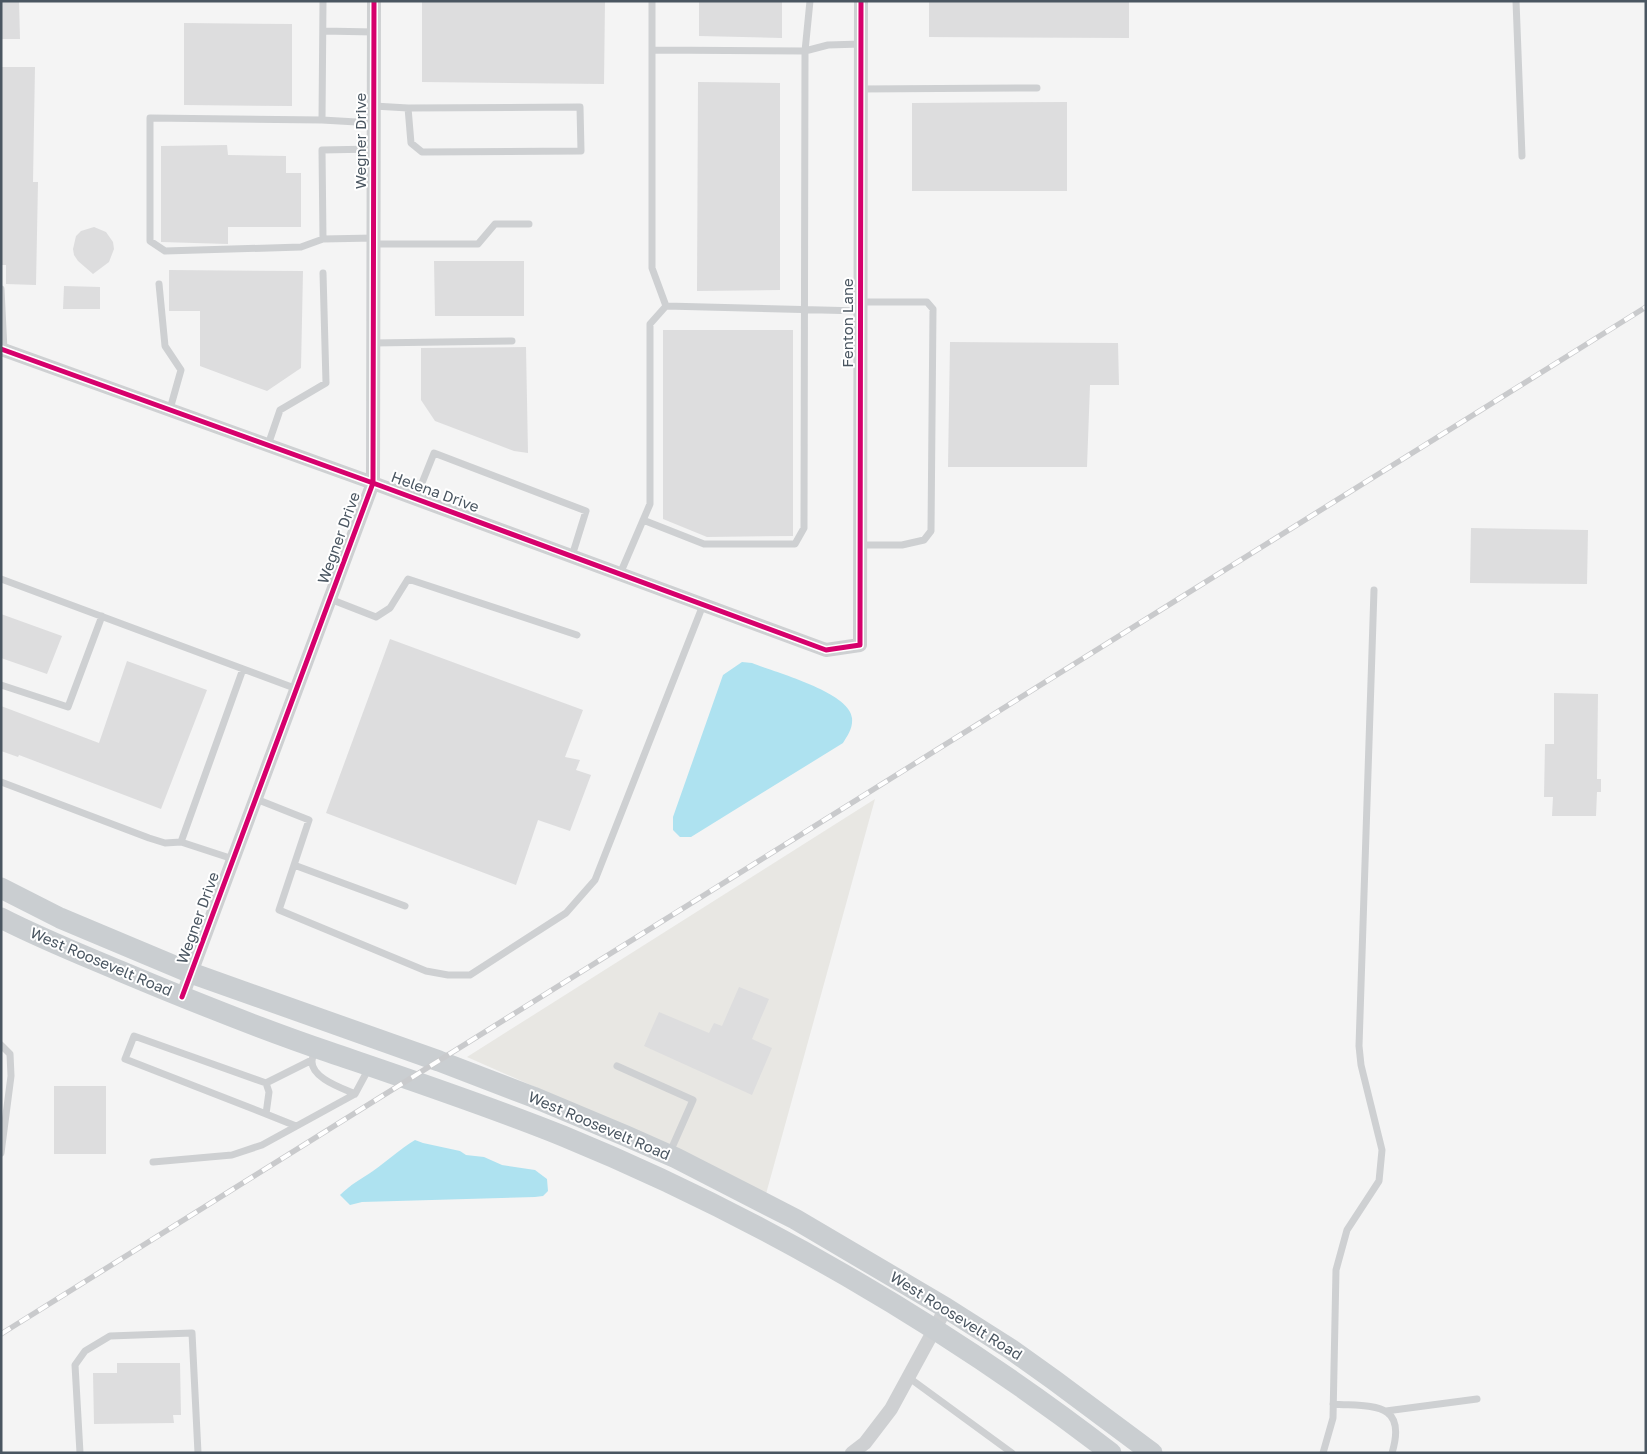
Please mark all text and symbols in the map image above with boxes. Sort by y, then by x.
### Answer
street label: Wegner Drive [351,92,369,189]
street label: Fenton Lane [838,278,856,368]
street label: Helena Drive [389,467,482,515]
street label: Wegner Drive [313,489,363,586]
street label: Wegner Drive [172,869,222,966]
street label: West Roosevelt Road [28,923,175,999]
street label: West Roosevelt Road [526,1087,673,1163]
street label: West Roosevelt Road [887,1267,1026,1363]

